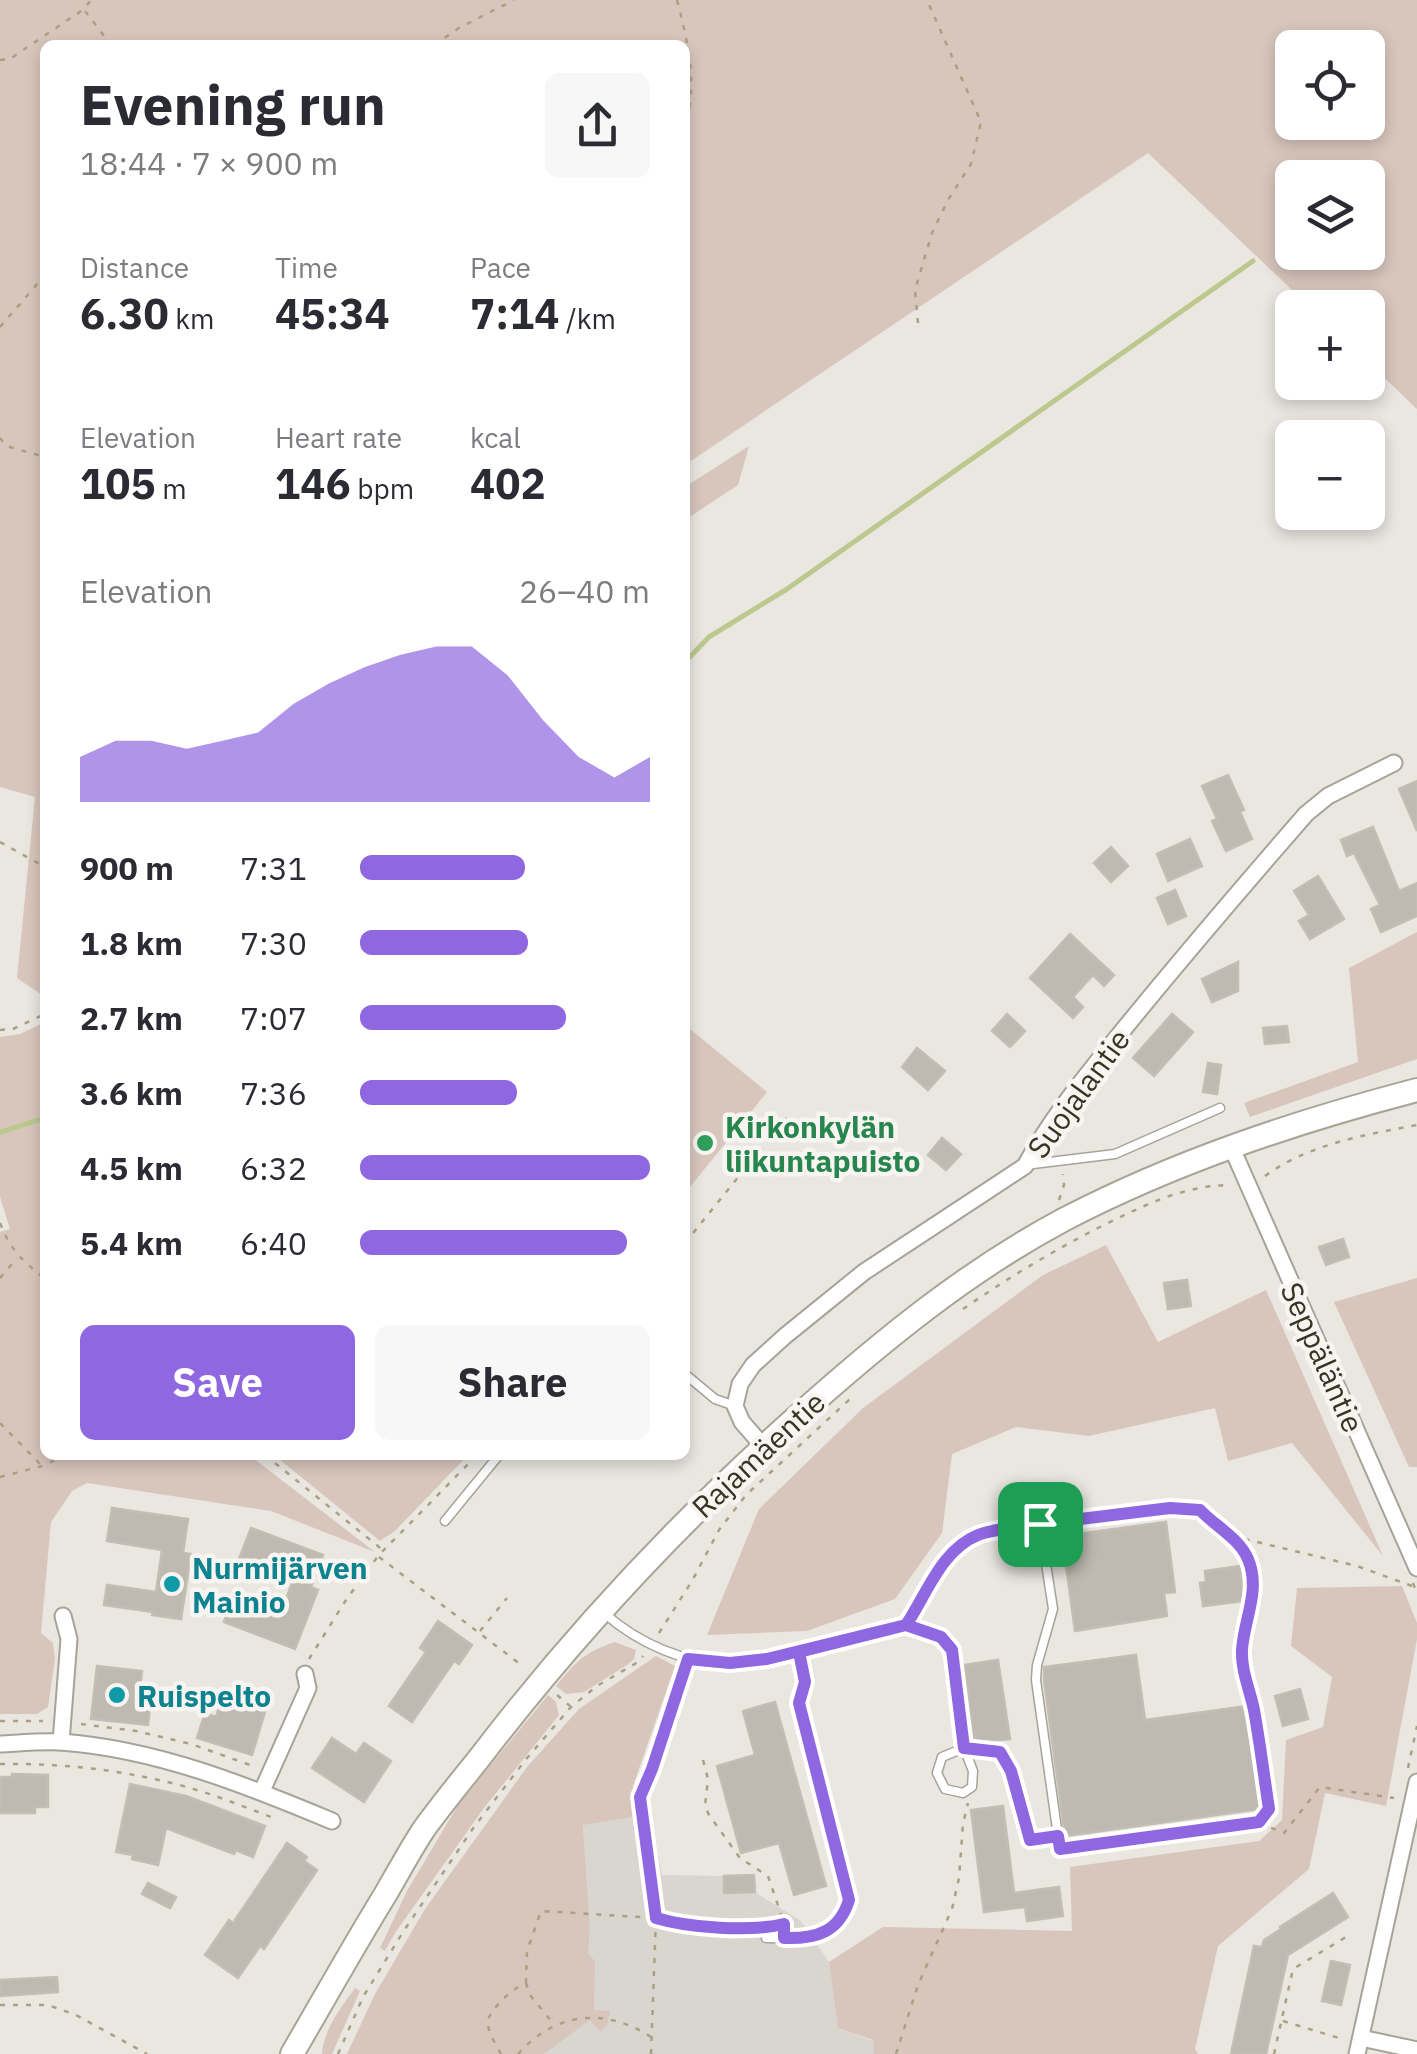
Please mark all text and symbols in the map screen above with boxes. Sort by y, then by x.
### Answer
map controls [1275,30,1385,530]
button: locate [1275,30,1385,140]
text: Evening run [80,69,386,140]
button: share [545,73,650,178]
text: 18:44 · 7 × 900 m [80,142,338,184]
button: layers [1275,160,1385,270]
text: Distance [80,249,189,286]
text: Time [275,249,338,286]
text: Pace [470,249,531,286]
text: 6.30 [80,286,169,341]
text: 45:34 [275,286,390,341]
text: 7:14 [470,286,559,341]
button: + [1275,290,1385,400]
text: km [169,300,214,337]
text: /km [559,300,616,337]
text: Elevation [80,419,196,456]
text: Heart rate [275,419,402,456]
text: kcal [470,419,521,456]
button: − [1275,420,1385,530]
text: 105 [80,456,156,511]
text: 146 [275,456,351,511]
text: 402 [470,456,546,511]
text: m [156,470,187,507]
text: bpm [351,470,414,507]
text: Elevation [80,570,213,612]
text: 26–40 m [519,570,650,612]
text: 900 m [80,847,174,889]
text: 7:31 [240,847,307,889]
text: 1.8 km [80,922,183,964]
text: 7:30 [240,922,307,964]
text: 2.7 km [80,997,183,1039]
text: 7:07 [240,997,307,1039]
street label: Suojalantie [1018,1021,1138,1165]
text: 3.6 km [80,1072,183,1114]
text: 7:36 [240,1072,307,1114]
place label: Kirkonkylän liikuntapuisto [725,1107,920,1180]
marker: Kirkonkylän liikuntapuisto [694,1132,716,1154]
text: 4.5 km [80,1147,183,1189]
text: 6:32 [240,1147,307,1189]
text: 5.4 km [80,1222,183,1264]
text: 6:40 [240,1222,307,1264]
street label: Seppäläntie [1273,1276,1373,1438]
button: Save [80,1325,355,1440]
button: Share [375,1325,650,1440]
street label: Rajamäentie [683,1382,833,1526]
pin [998,1482,1083,1567]
icon: arrive [1013,1497,1068,1552]
place label: Nurmijärven Mainio [192,1548,368,1621]
marker: Nurmijärven Mainio [161,1573,183,1595]
place label: Ruispelto [137,1676,271,1715]
marker: Ruispelto [106,1684,128,1706]

